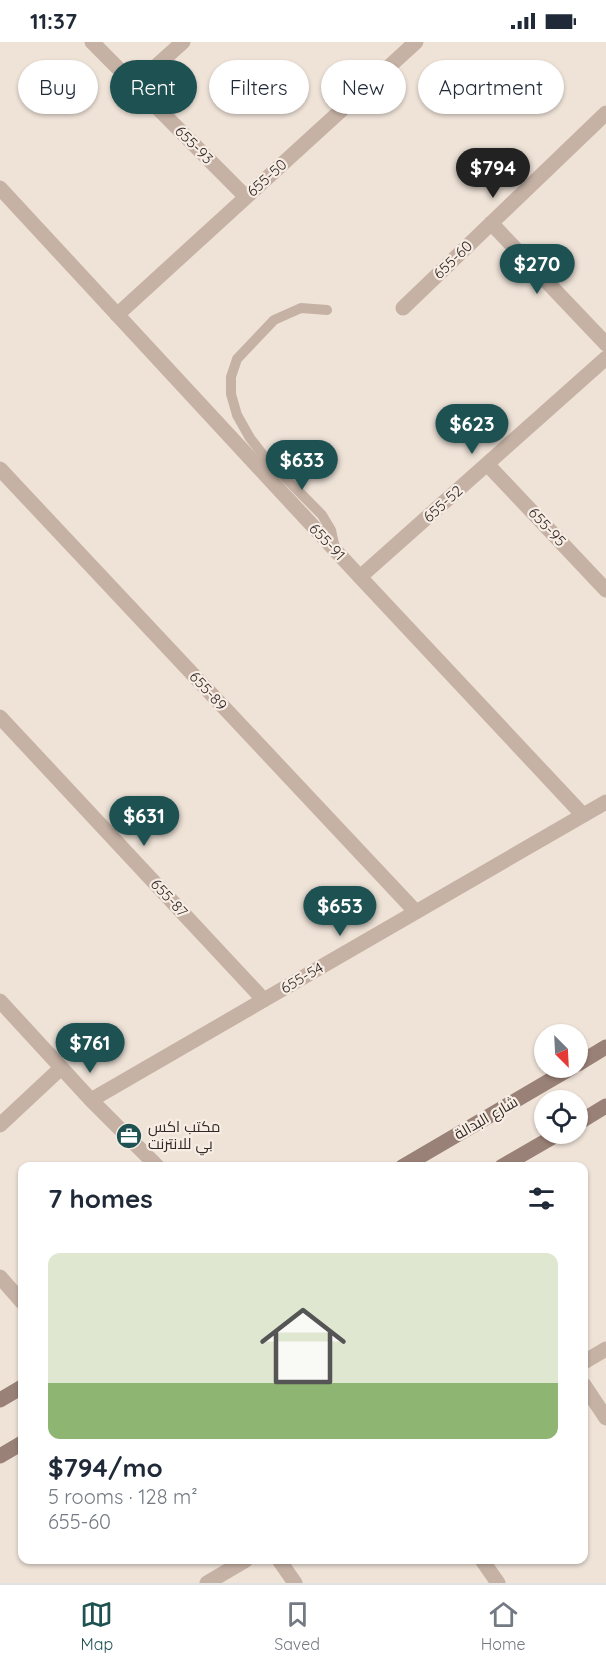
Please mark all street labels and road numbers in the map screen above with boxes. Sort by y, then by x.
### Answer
street label: 655-93 [171,121,218,168]
street label: 655-50 [243,155,291,201]
street label: 655-60 [429,236,476,283]
street label: 655-52 [419,481,466,526]
street label: 655-95 [524,503,570,550]
street label: 655-91 [305,519,349,564]
street label: 655-89 [185,667,231,714]
street label: 655-87 [147,874,192,921]
street label: 655-54 [277,958,327,997]
street label: شارع البدالة [450,1092,522,1145]

